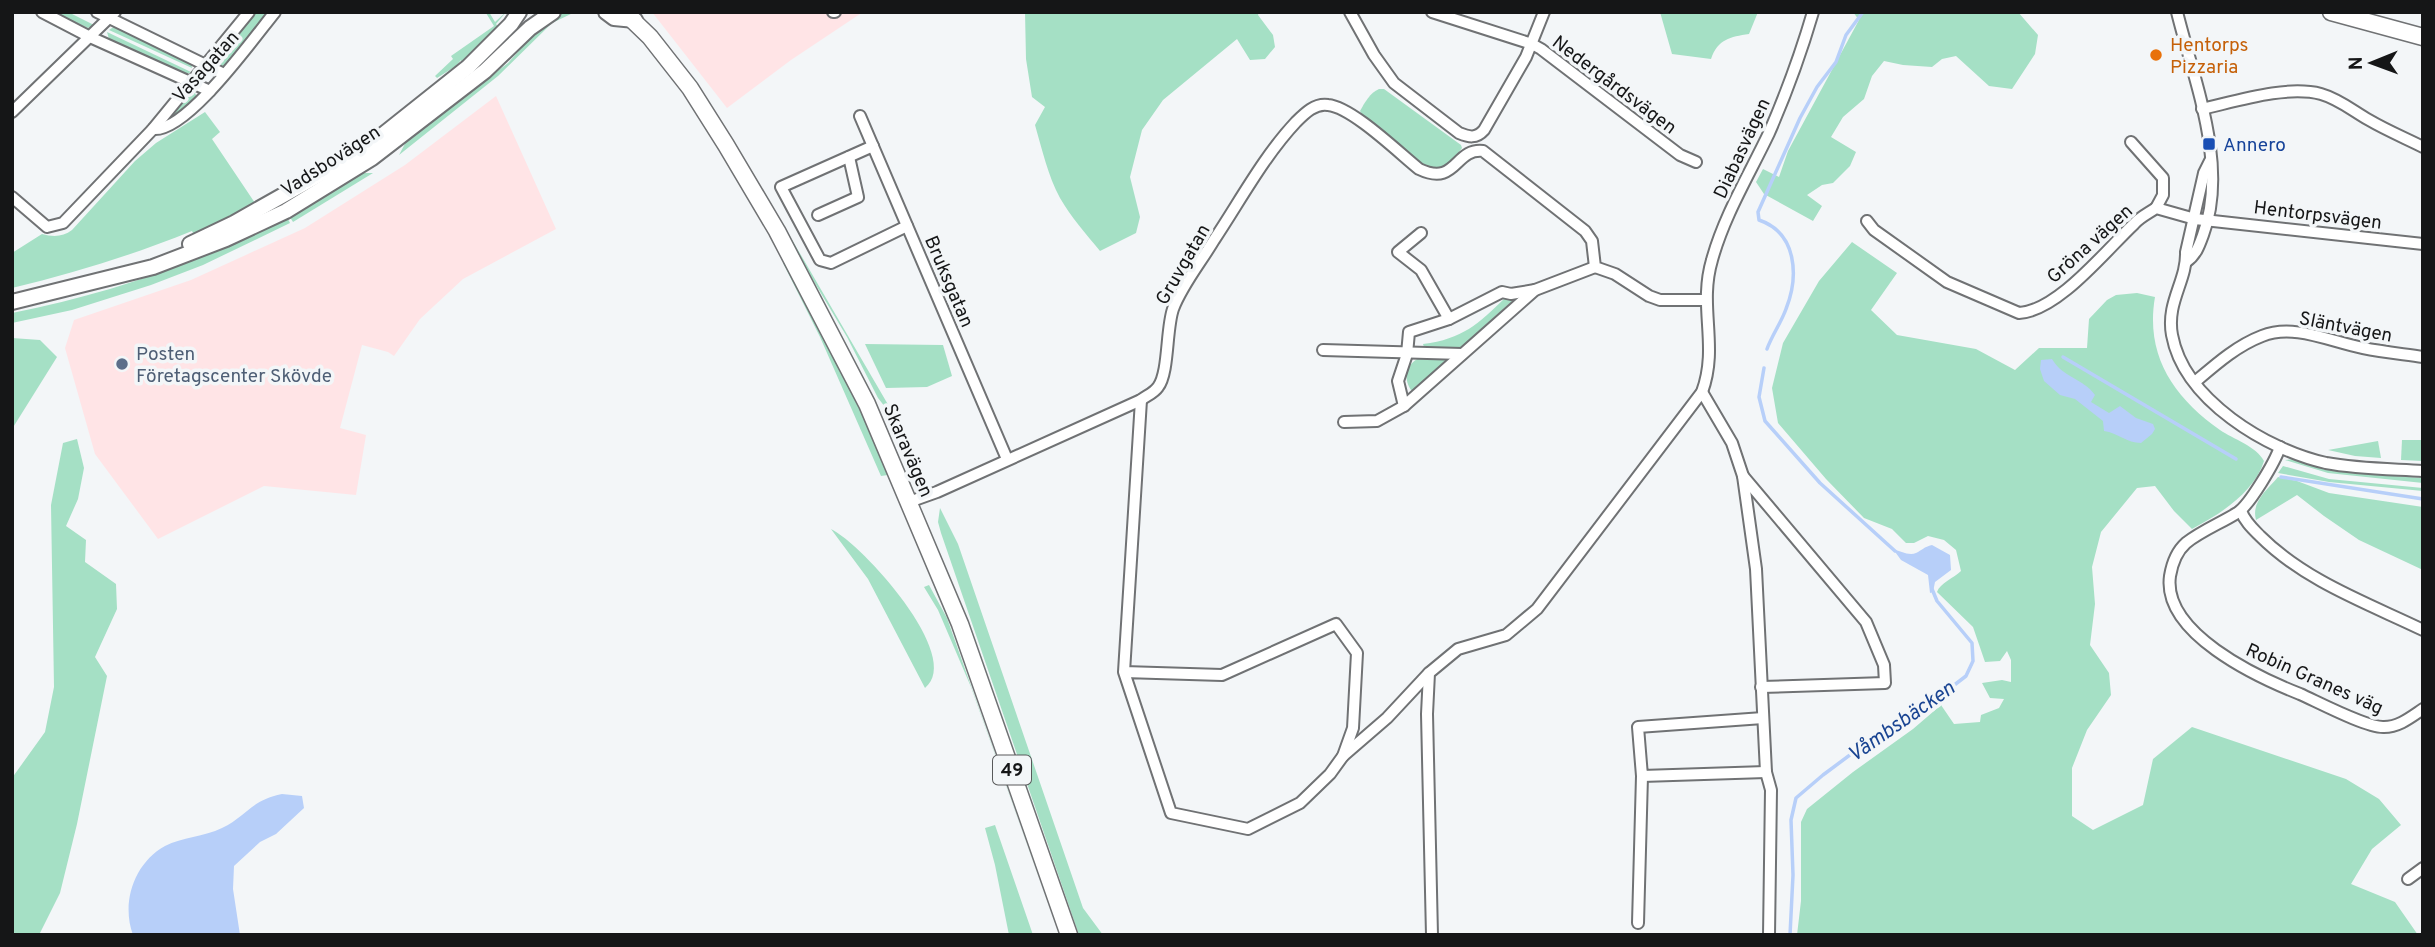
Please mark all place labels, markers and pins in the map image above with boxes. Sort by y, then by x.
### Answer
place label: Hentorps Pizzaria [2170,34,2248,80]
marker: Hentorps Pizzaria [2148,47,2164,63]
place label: Annero [2223,134,2286,158]
marker: Annero [2201,136,2217,152]
place label: Posten Företagscenter Skövde [136,343,332,389]
marker: Posten Företagscenter Skövde [114,356,130,372]

